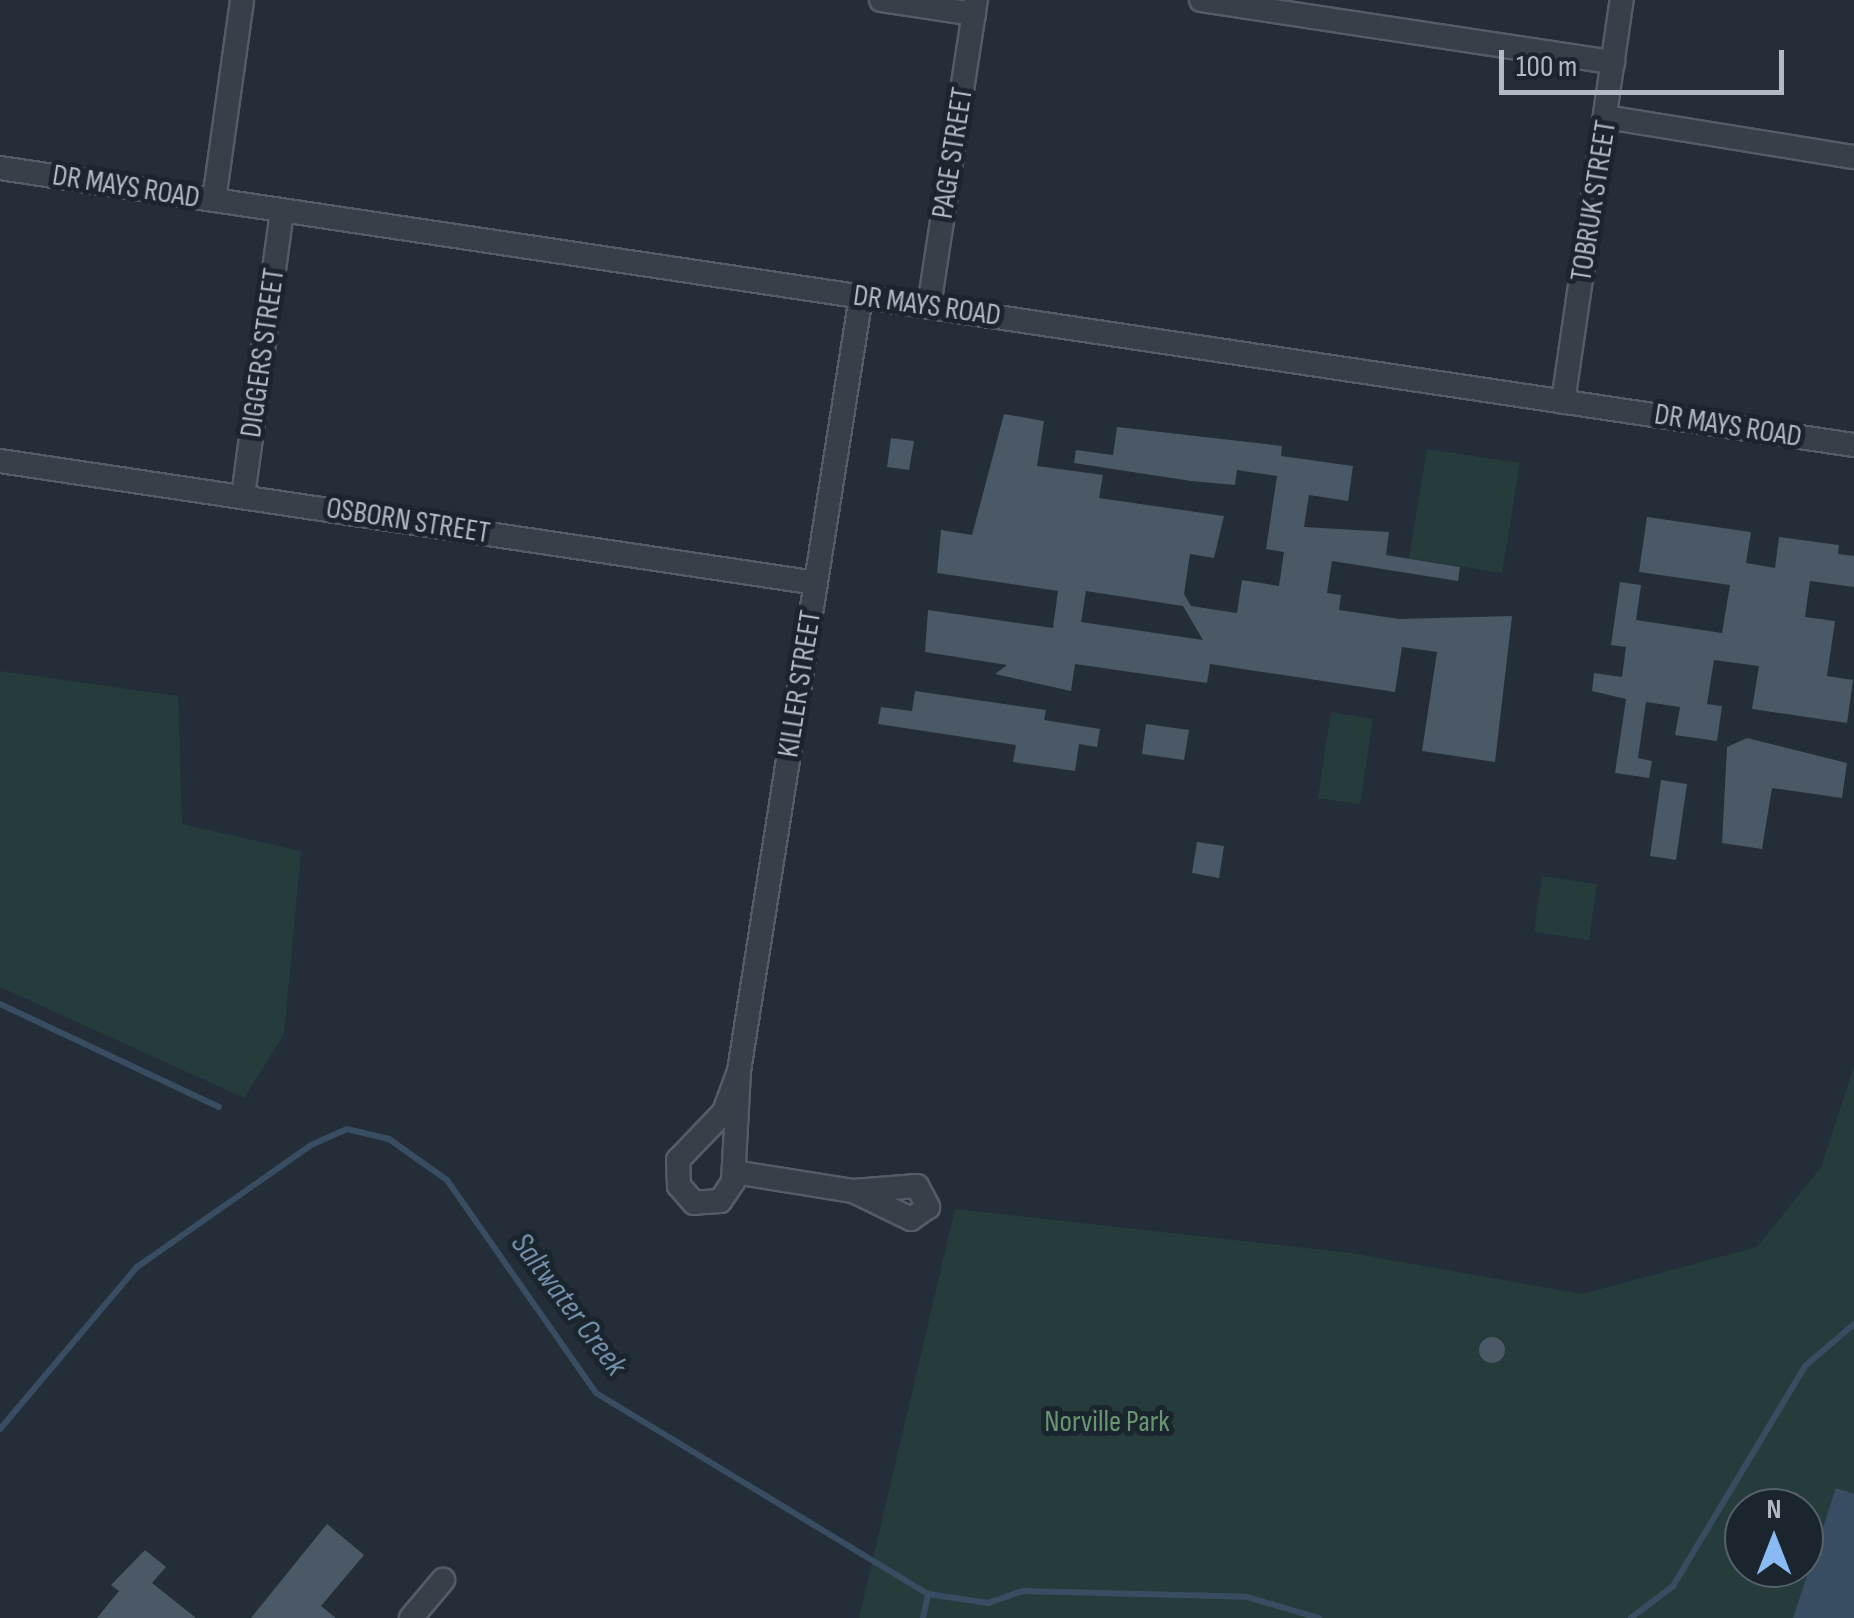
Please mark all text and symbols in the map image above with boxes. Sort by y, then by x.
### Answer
scale bar [1504,30,1789,92]
text: 100 m [1516,49,1577,85]
street label: PAGE STREET [925,85,981,221]
street label: TOBRUK STREET [1564,118,1624,284]
street label: DR MAYS ROAD [50,158,202,216]
street label: DIGGERS STREET [233,266,293,440]
street label: DR MAYS ROAD [851,278,1003,334]
street label: DR MAYS ROAD [1652,397,1804,455]
street label: OSBORN STREET [324,490,492,552]
street label: KILLER STREET [771,608,829,760]
water label: Saltwater Creek [502,1226,634,1384]
park label: Norville Park [1044,1404,1170,1440]
north arrow [1724,1488,1824,1588]
text: N [1767,1493,1781,1526]

